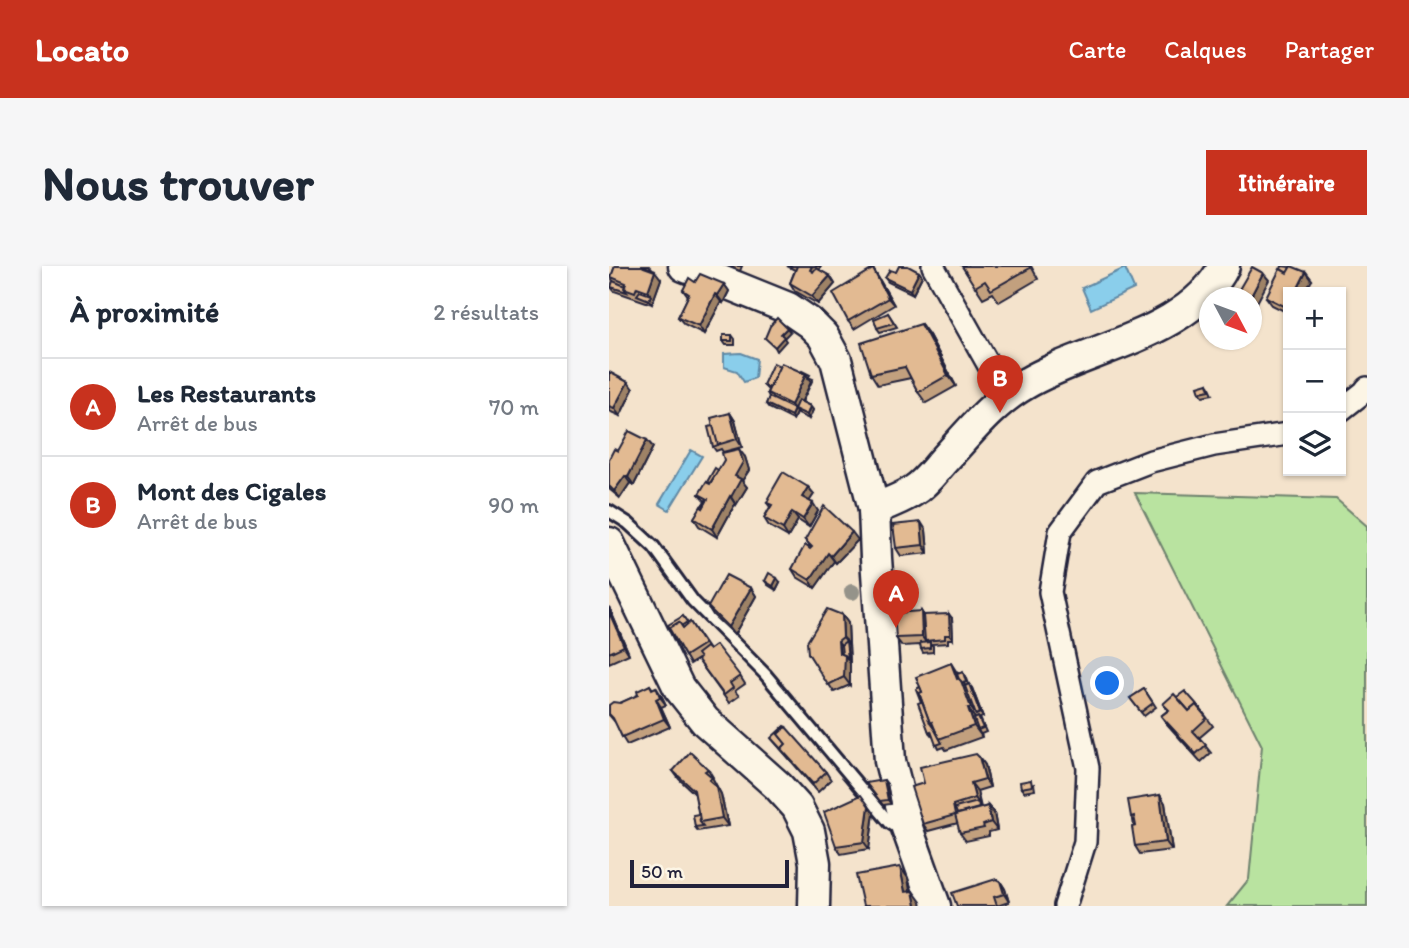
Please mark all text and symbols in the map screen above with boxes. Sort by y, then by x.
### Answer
text: Locato [35,30,129,69]
text: Carte [1069,35,1126,64]
text: Calques [1164,35,1247,64]
text: Partager [1285,35,1374,64]
button: Itinéraire [1206,150,1367,215]
text: Nous trouver [42,153,314,212]
north arrow [1199,287,1262,350]
map controls [1283,287,1346,476]
button: + [1283,287,1346,350]
text: À proximité [70,293,219,330]
text: 2 résultats [433,298,539,326]
button: − [1283,350,1346,413]
pin: B [977,355,1023,413]
text: Les Restaurants [137,377,316,409]
text: A [86,393,100,421]
text: 70 m [489,393,539,421]
text: Arrêt de bus [137,409,258,437]
button: layers [1283,413,1346,476]
text: Mont des Cigales [137,475,326,507]
text: B [86,491,100,519]
text: 90 m [488,491,539,519]
text: Arrêt de bus [137,507,258,535]
pin: A [873,570,919,628]
your location [1090,666,1124,700]
scale bar [630,857,789,889]
text: 50 m [641,860,683,883]

